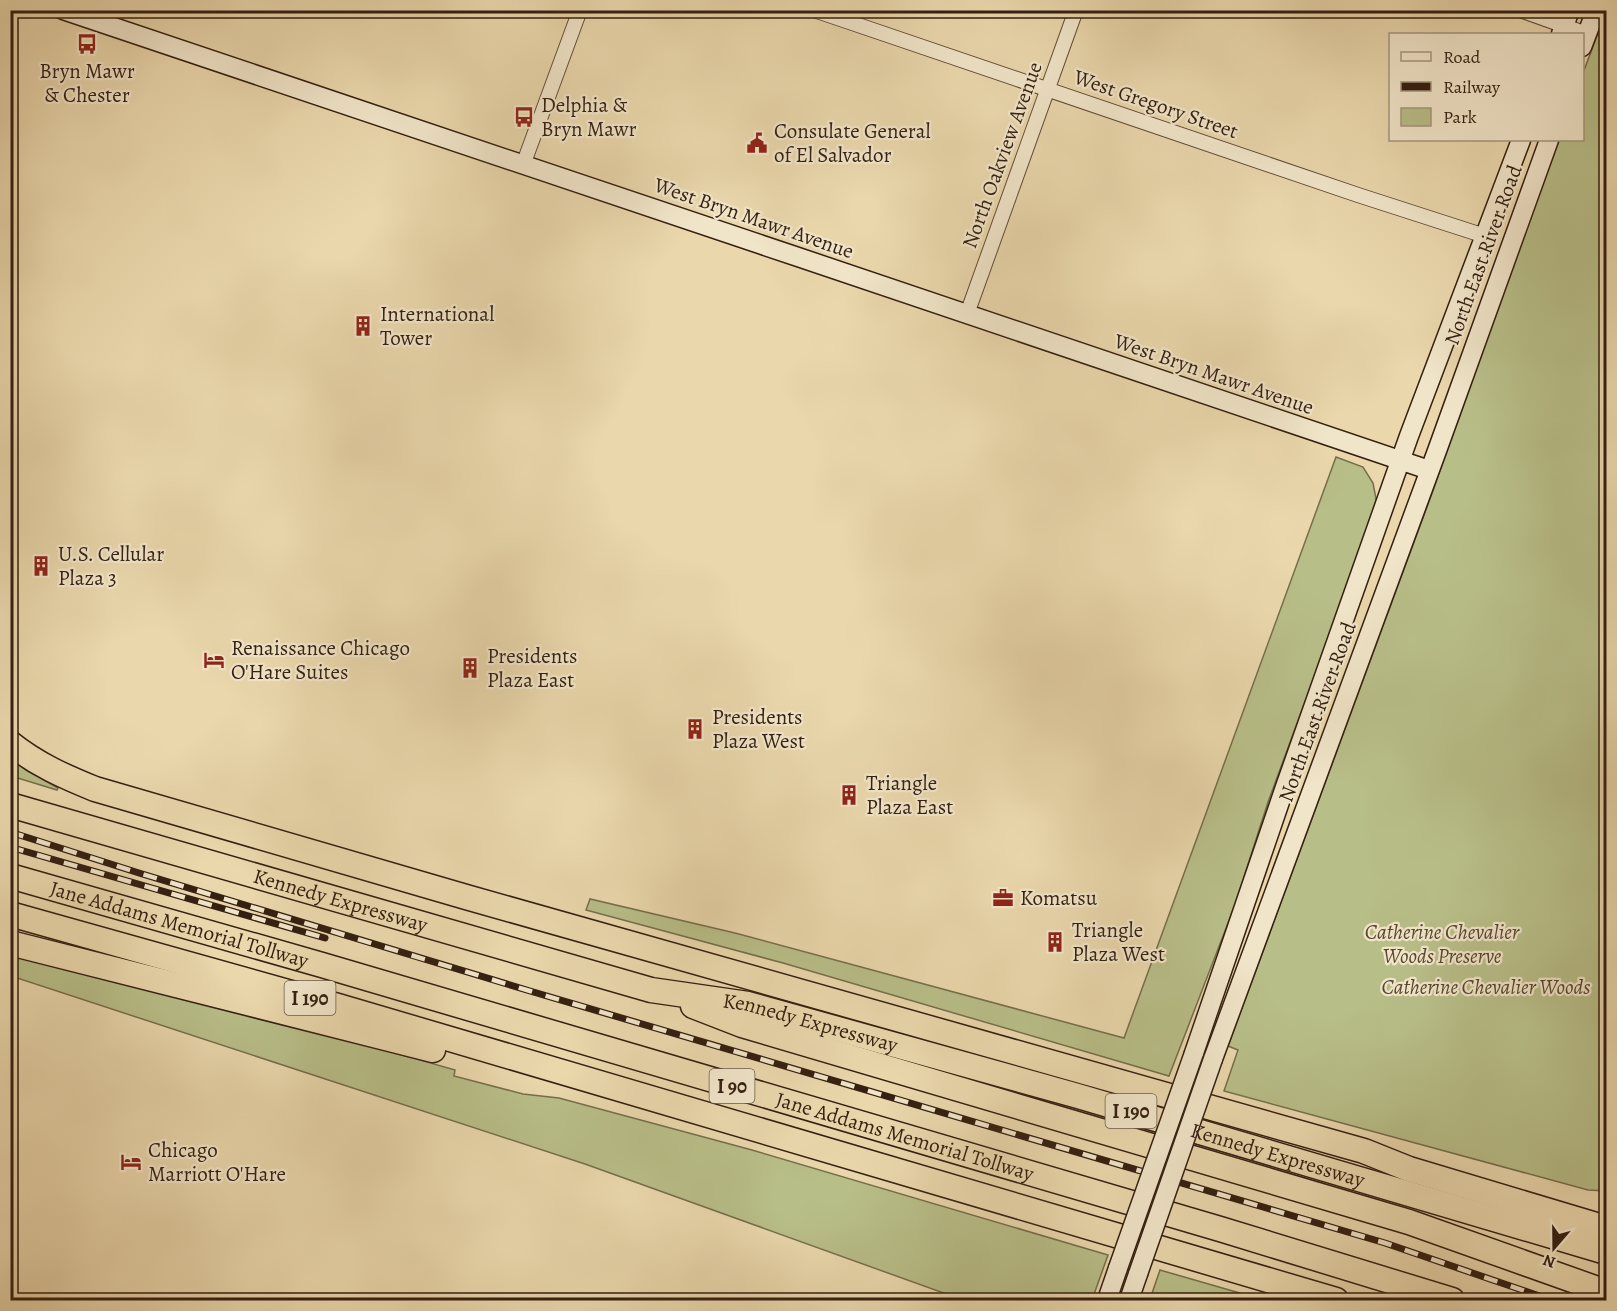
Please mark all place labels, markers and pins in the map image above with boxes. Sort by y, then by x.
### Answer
bus stop icon: Bryn Mawr & Chester [75,32,99,56]
place label: Bryn Mawr & Chester [39,57,135,109]
place label: Delphia & Bryn Mawr [541,91,637,143]
bus stop icon: Delphia & Bryn Mawr [512,105,536,129]
place label: Consulate General of El Salvador [774,117,931,169]
public building icon: Consulate General of El Salvador [745,131,769,155]
place label: International Tower [380,300,494,352]
building icon: International Tower [351,314,375,338]
place label: U.S. Cellular Plaza 3 [58,540,164,592]
building icon: U.S. Cellular Plaza 3 [29,554,53,578]
place label: Renaissance Chicago O'Hare Suites [231,634,410,686]
place label: Presidents Plaza East [487,642,578,694]
hotel icon: Renaissance Chicago O'Hare Suites [202,648,226,672]
building icon: Presidents Plaza East [458,656,482,680]
place label: Presidents Plaza West [712,703,805,755]
building icon: Presidents Plaza West [683,717,707,741]
place label: Triangle Plaza East [866,769,953,821]
building icon: Triangle Plaza East [837,783,861,807]
place label: Komatsu [1020,884,1098,912]
office icon: Komatsu [991,886,1015,910]
place label: Triangle Plaza West [1072,916,1165,968]
building icon: Triangle Plaza West [1043,930,1067,954]
place label: Chicago Marriott O'Hare [148,1136,286,1188]
hotel icon: Chicago Marriott O'Hare [119,1150,143,1174]

